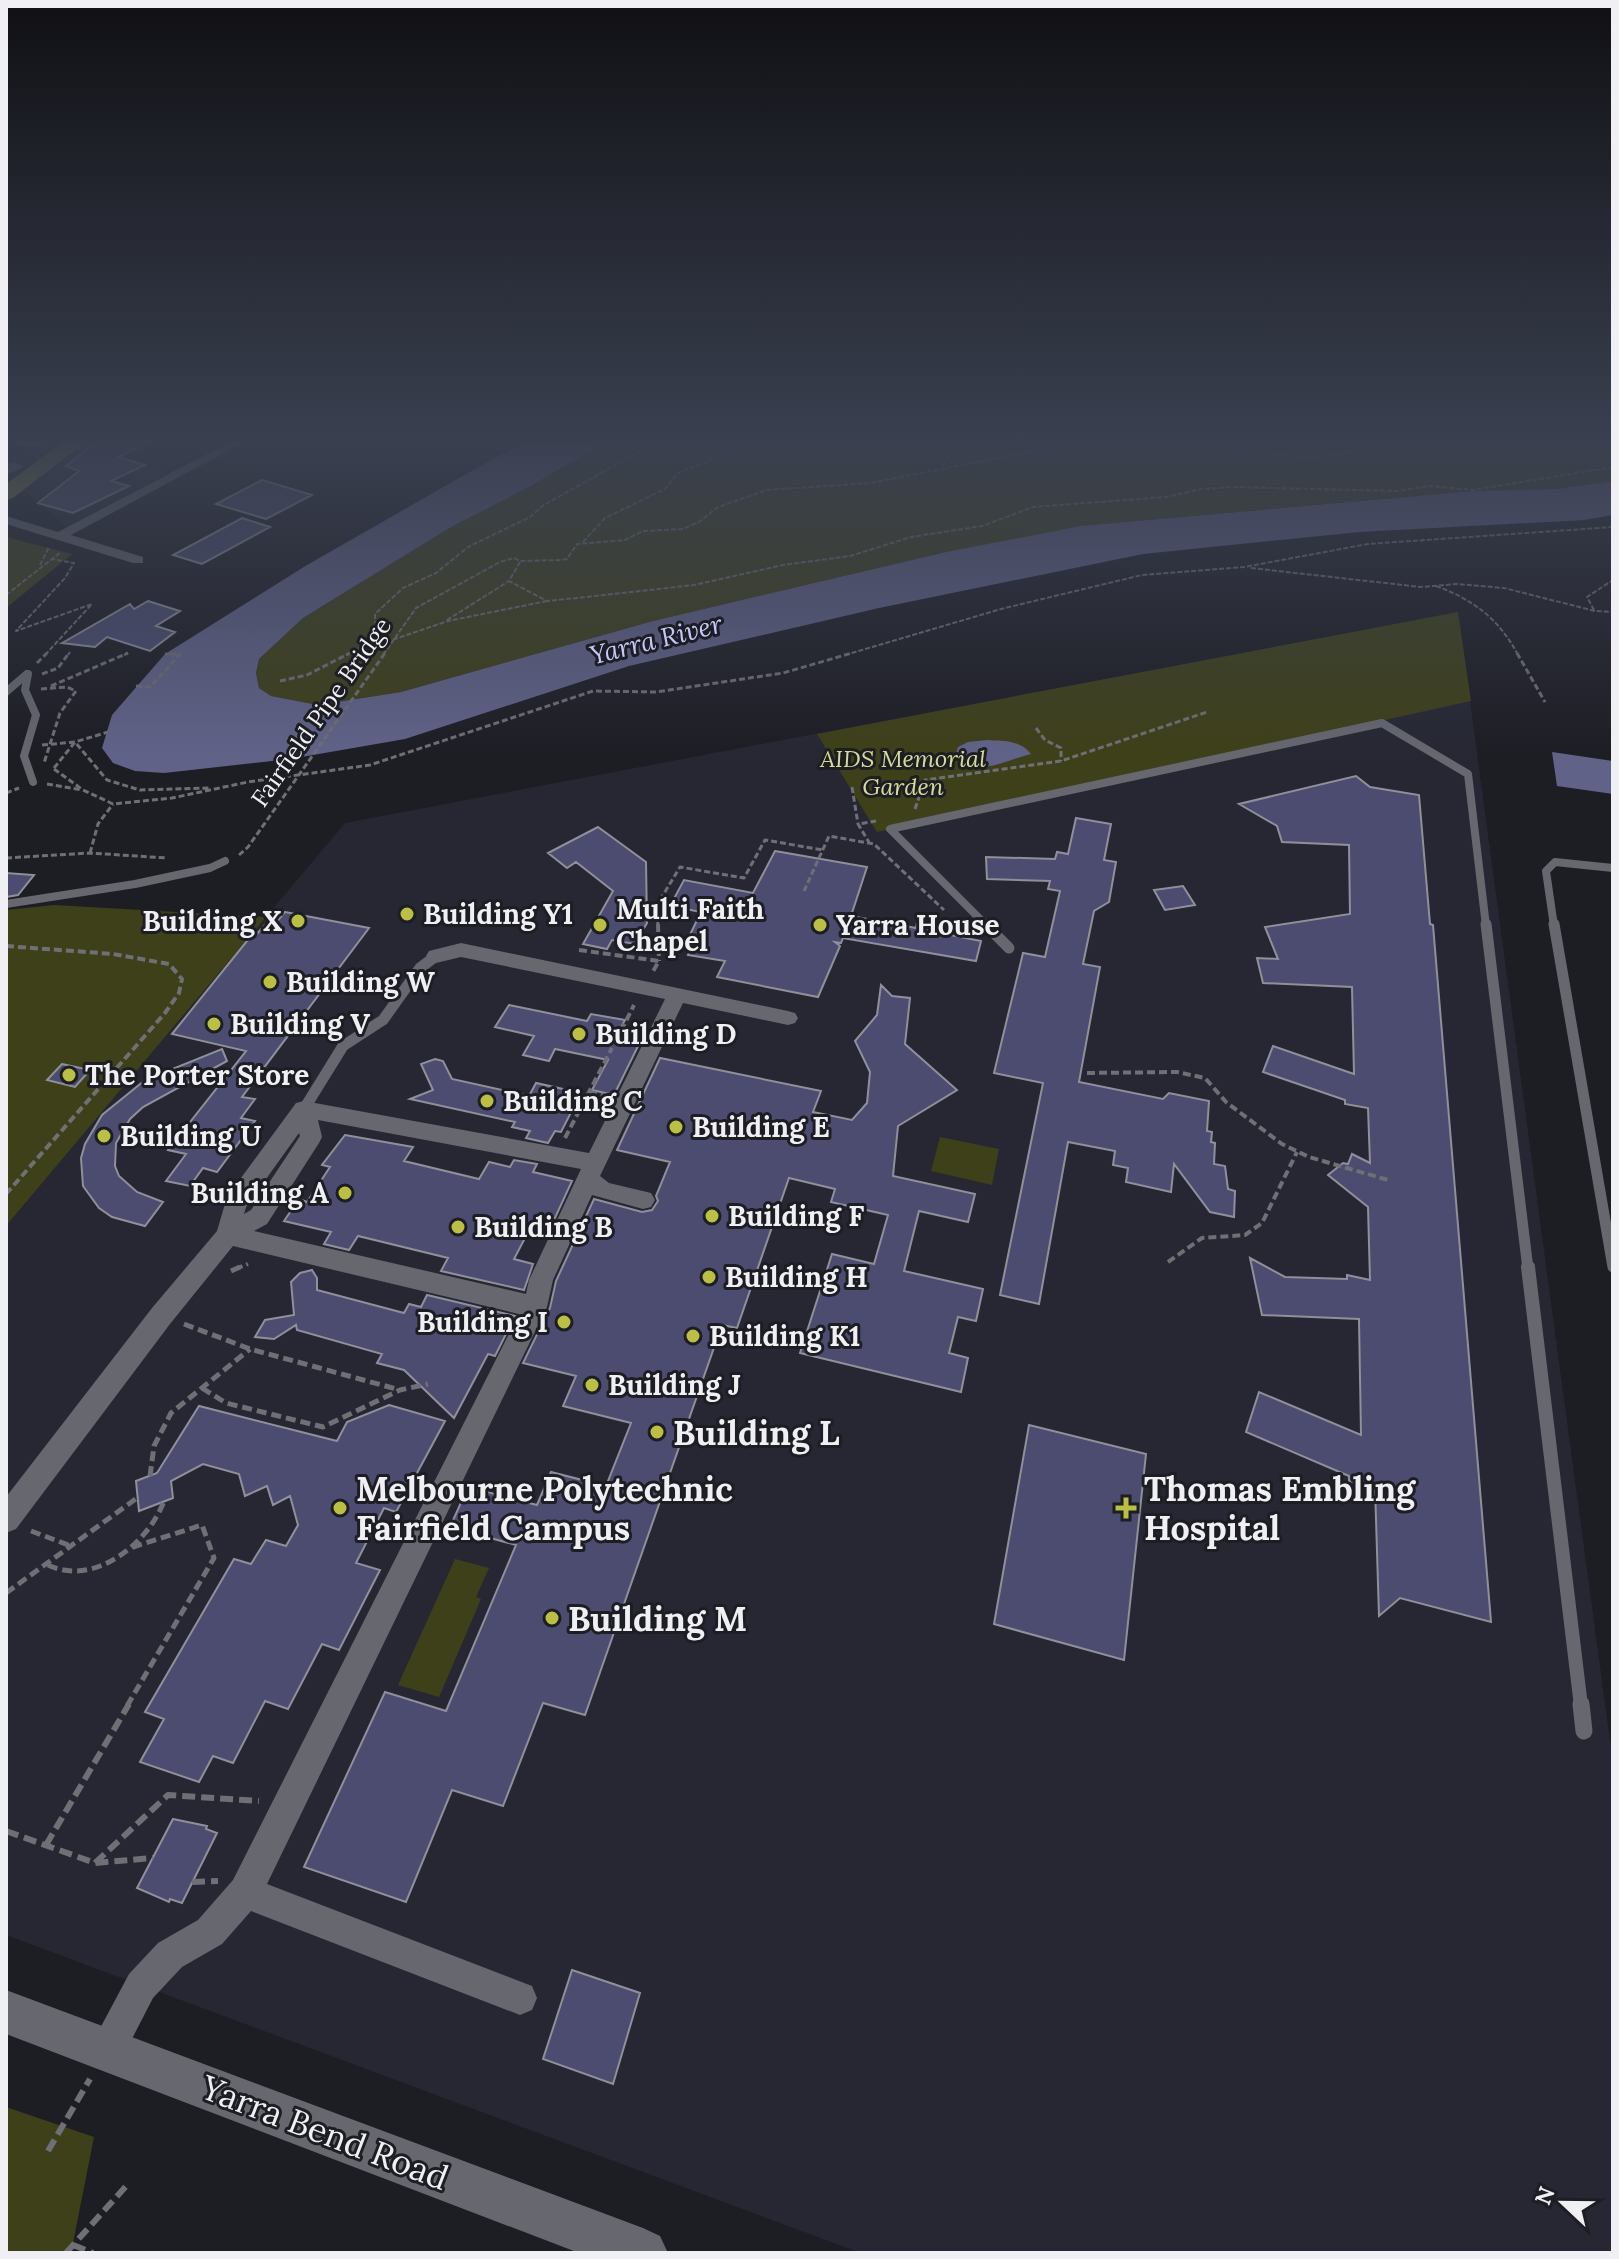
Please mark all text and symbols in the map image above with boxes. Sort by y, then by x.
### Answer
water label: Yarra River [586,607,726,671]
street label: Fairfield Pipe Bridge [244,611,398,813]
park label: AIDS Memorial Garden [819,743,986,802]
place label: Multi Faith Chapel [616,891,764,959]
place label: Building Y1 [423,896,573,932]
place label: Building X [142,903,282,939]
marker: Building Y1 [398,905,416,923]
place label: Yarra House [836,907,1000,943]
marker: Building X [289,912,307,930]
marker: Multi Faith Chapel [591,916,609,934]
marker: Yarra House [811,916,829,934]
place label: Building W [286,964,435,1000]
marker: Building W [261,973,279,991]
place label: Building V [230,1006,370,1042]
marker: Building V [205,1015,223,1033]
place label: Building D [595,1016,736,1052]
marker: Building D [570,1025,588,1043]
place label: The Porter Store [85,1057,309,1093]
marker: The Porter Store [60,1066,78,1084]
place label: Building C [503,1083,643,1119]
marker: Building C [478,1092,496,1110]
place label: Building E [692,1109,830,1145]
place label: Building U [120,1118,261,1154]
marker: Building E [667,1118,685,1136]
marker: Building U [95,1127,113,1145]
place label: Building A [190,1175,329,1211]
marker: Building A [336,1184,354,1202]
place label: Building F [728,1198,864,1234]
marker: Building F [703,1207,721,1225]
place label: Building B [474,1209,613,1245]
marker: Building B [449,1218,467,1236]
place label: Building H [725,1259,868,1295]
marker: Building H [700,1268,718,1286]
place label: Building I [417,1304,548,1340]
marker: Building I [555,1313,573,1331]
place label: Building K1 [709,1318,860,1354]
marker: Building K1 [684,1327,702,1345]
place label: Building J [608,1367,741,1403]
marker: Building J [583,1376,601,1394]
place label: Building L [673,1411,840,1455]
marker: Building L [648,1423,666,1441]
place label: Melbourne Polytechnic Fairfield Campus [356,1467,733,1549]
place label: Thomas Embling Hospital [1144,1467,1416,1549]
marker: Thomas Embling Hospital [1115,1497,1137,1519]
marker: Melbourne Polytechnic Fairfield Campus [331,1499,349,1517]
place label: Building M [568,1597,747,1641]
marker: Building M [543,1609,561,1627]
street label: Yarra Bend Road [194,2065,455,2199]
north arrow [1523,2163,1603,2243]
text: N [1528,2182,1561,2209]

